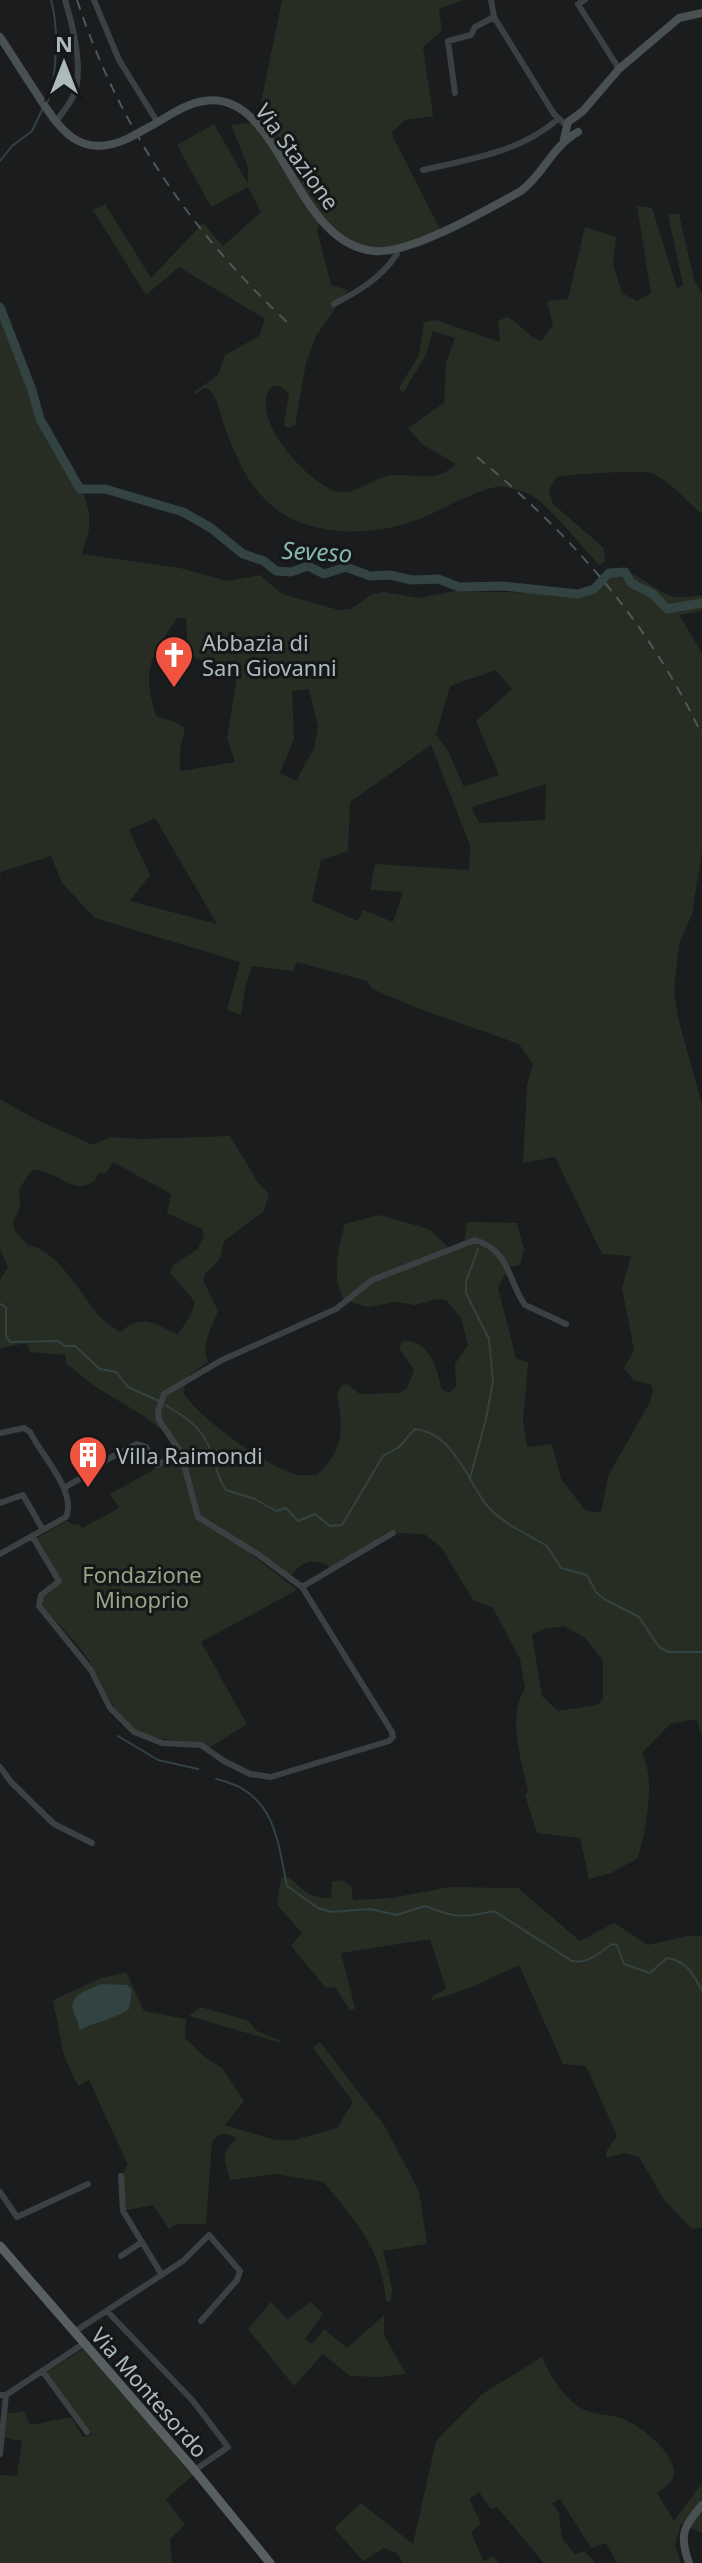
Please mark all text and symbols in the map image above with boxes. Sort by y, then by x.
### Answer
north arrow [24,24,104,104]
text: N [55,28,73,58]
street label: Via Stazione [249,97,347,215]
water label: Seveso [281,533,353,569]
place label: Abbazia di San Giovanni [202,627,337,682]
church icon: Abbazia di San Giovanni [153,634,195,689]
building icon: Villa Raimondi [67,1434,109,1489]
place label: Villa Raimondi [116,1440,263,1470]
park label: Fondazione Minoprio [82,1559,202,1614]
street label: Via Montesordo [85,2320,215,2464]

